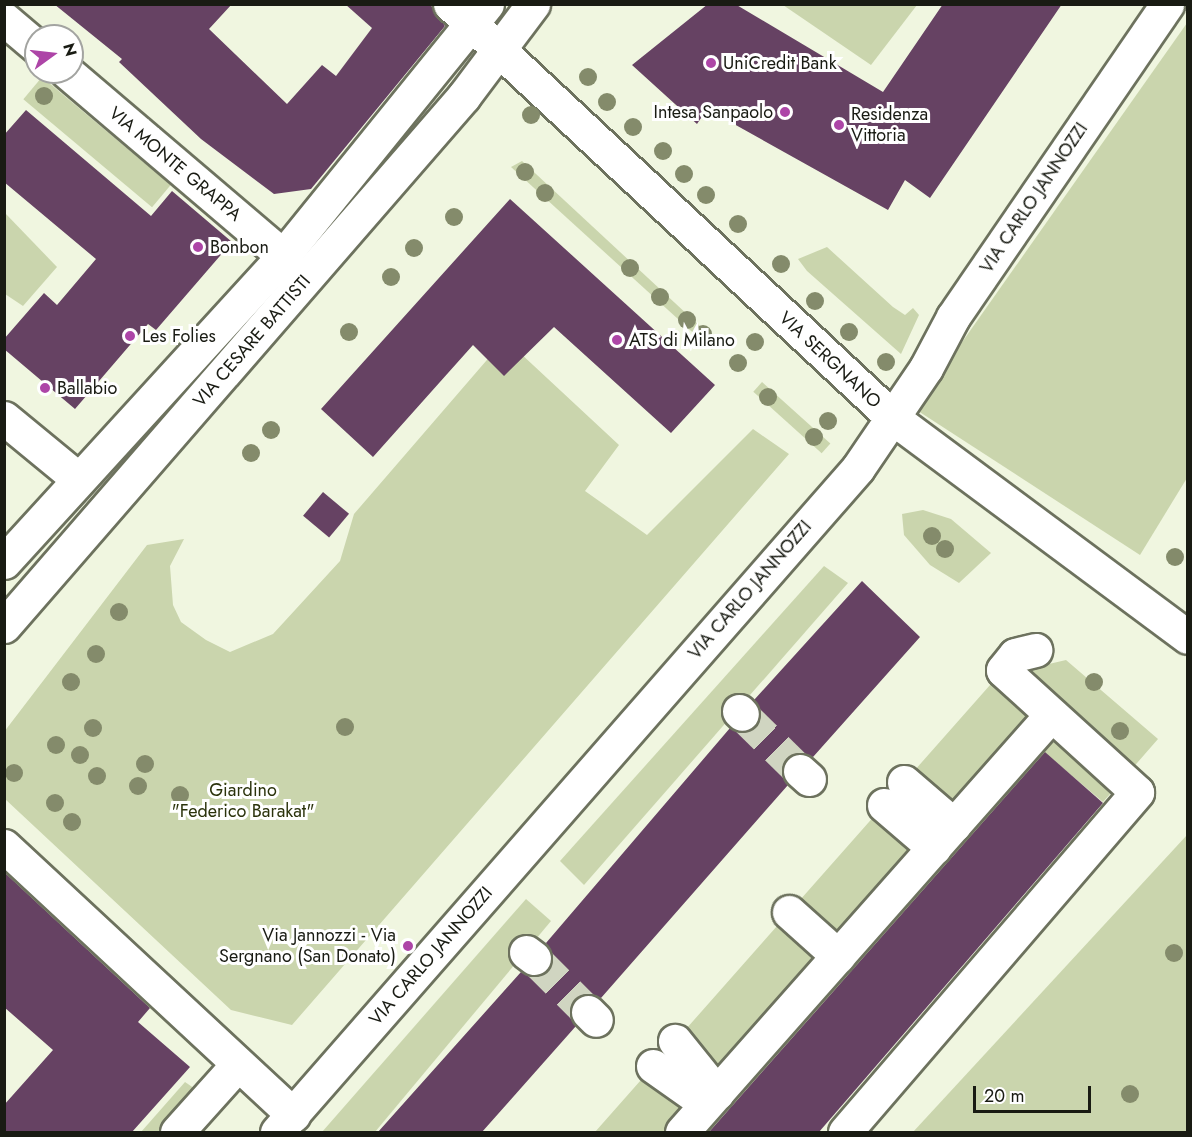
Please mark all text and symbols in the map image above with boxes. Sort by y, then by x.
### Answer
north arrow [24,24,84,84]
text: N [57,41,83,59]
place label: UniCredit Bank [723,52,837,74]
marker: UniCredit Bank [704,56,718,70]
place label: Intesa Sanpaolo [654,101,773,123]
street label: VIA MONTE GRAPPA [104,102,246,226]
place label: Residenza Vittoria [851,104,928,146]
marker: Intesa Sanpaolo [778,105,792,119]
marker: Residenza Vittoria [832,118,846,132]
street label: VIA CARLO JANNOZZI [976,119,1092,277]
place label: Bonbon [210,236,269,258]
marker: Bonbon [191,240,205,254]
street label: VIA CESARE BATTISTI [189,271,315,411]
street label: VIA SERGNANO [775,307,885,413]
place label: Les Folies [142,325,216,347]
marker: Les Folies [123,329,137,343]
place label: ATS di Milano [629,329,735,351]
marker: ATS di Milano [610,333,624,347]
place label: Ballabio [57,377,117,399]
marker: Ballabio [38,381,52,395]
street label: VIA CARLO JANNOZZI [684,516,816,664]
park label: Giardino "Federico Barakat" [171,780,315,822]
street label: VIA CARLO JANNOZZI [365,882,497,1030]
place label: Via Jannozzi - Via Sergnano (San Donato) [219,925,396,968]
marker: Via Jannozzi - Via Sergnano (San Donato) [401,939,415,953]
scale bar [976,1074,1094,1112]
text: 20 m [984,1083,1024,1109]

